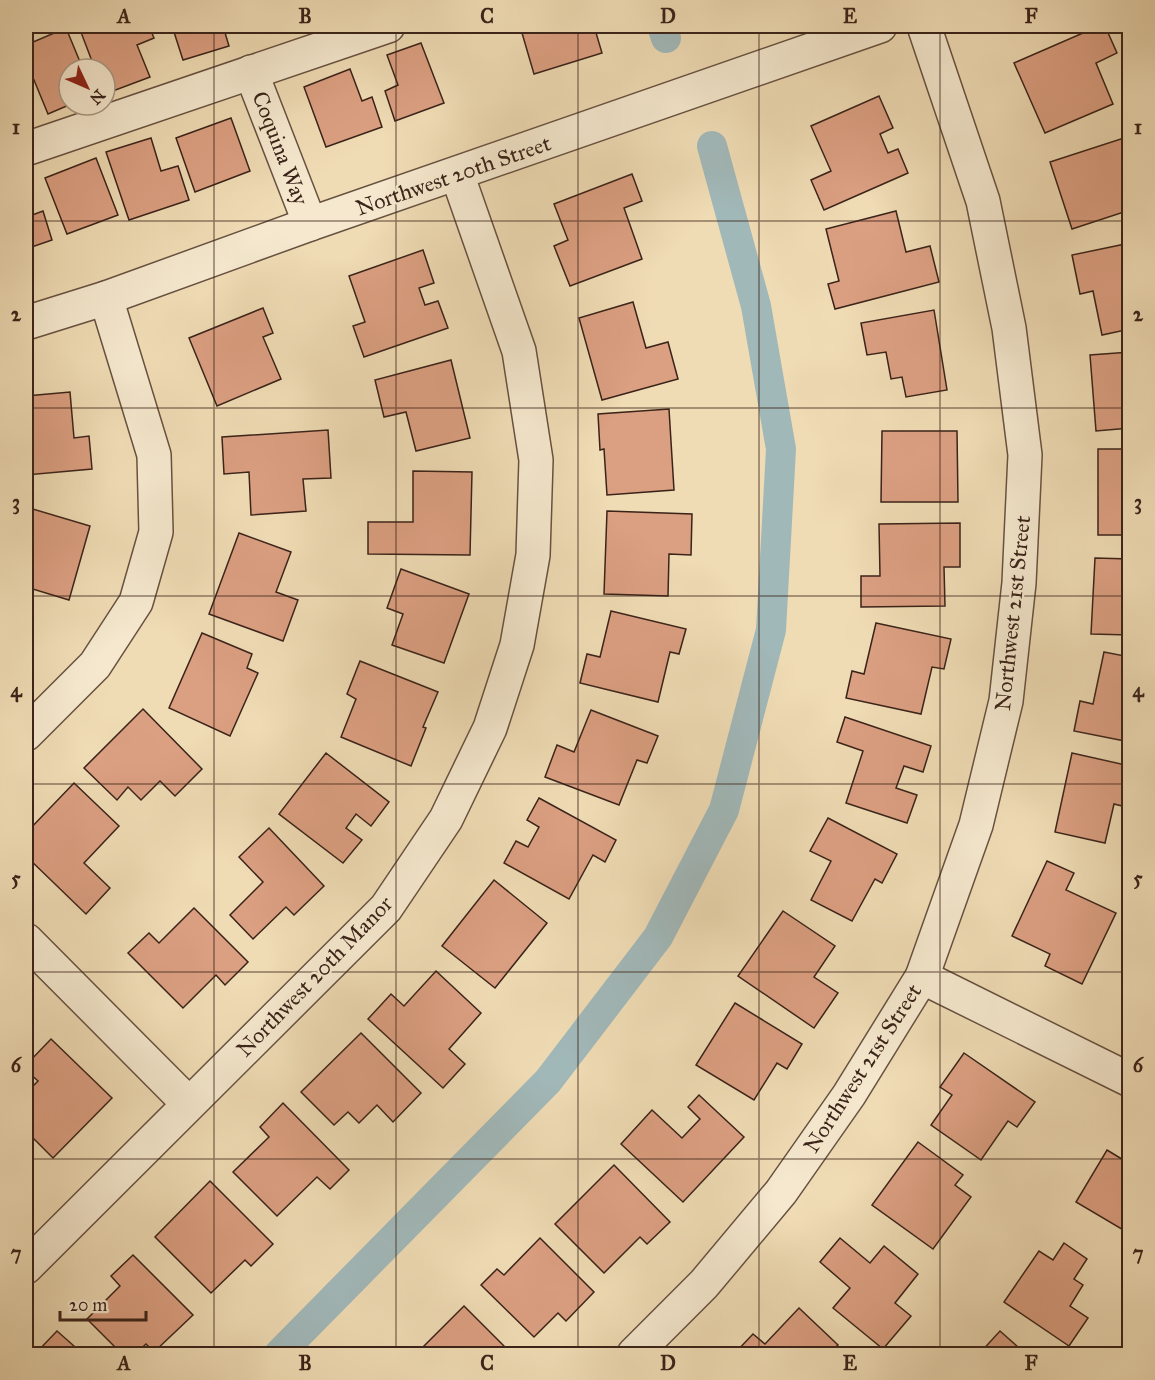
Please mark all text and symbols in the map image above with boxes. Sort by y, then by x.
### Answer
text: A [115,4,131,28]
text: B [298,4,312,28]
text: C [480,4,494,28]
text: D [660,4,676,28]
text: E [843,4,858,28]
text: F [1024,4,1038,28]
north arrow [57,57,117,117]
text: N [86,86,109,109]
street label: Coquina Way [246,87,315,210]
text: 1 [12,115,20,139]
text: 1 [1134,115,1142,139]
street label: Northwest 20th Street [352,129,554,222]
text: 2 [11,302,22,326]
text: 2 [1133,302,1144,326]
text: 3 [12,490,20,515]
text: 3 [1134,490,1142,515]
street label: Northwest 21st Street [989,514,1036,712]
text: 4 [10,678,22,703]
text: 4 [1132,678,1144,703]
text: 5 [11,866,21,890]
text: 5 [1133,866,1143,890]
street label: Northwest 20th Manor [231,890,399,1062]
street label: Northwest 21st Street [798,978,927,1158]
text: 6 [11,1053,23,1077]
text: 6 [1133,1053,1145,1077]
text: 7 [11,1241,22,1265]
text: 7 [1133,1241,1144,1265]
scale bar [60,1284,146,1322]
text: 20 m [69,1294,107,1316]
text: A [115,1351,131,1375]
text: B [298,1351,312,1375]
text: C [480,1351,494,1375]
text: D [660,1351,676,1375]
text: E [843,1351,858,1375]
text: F [1024,1351,1038,1375]

